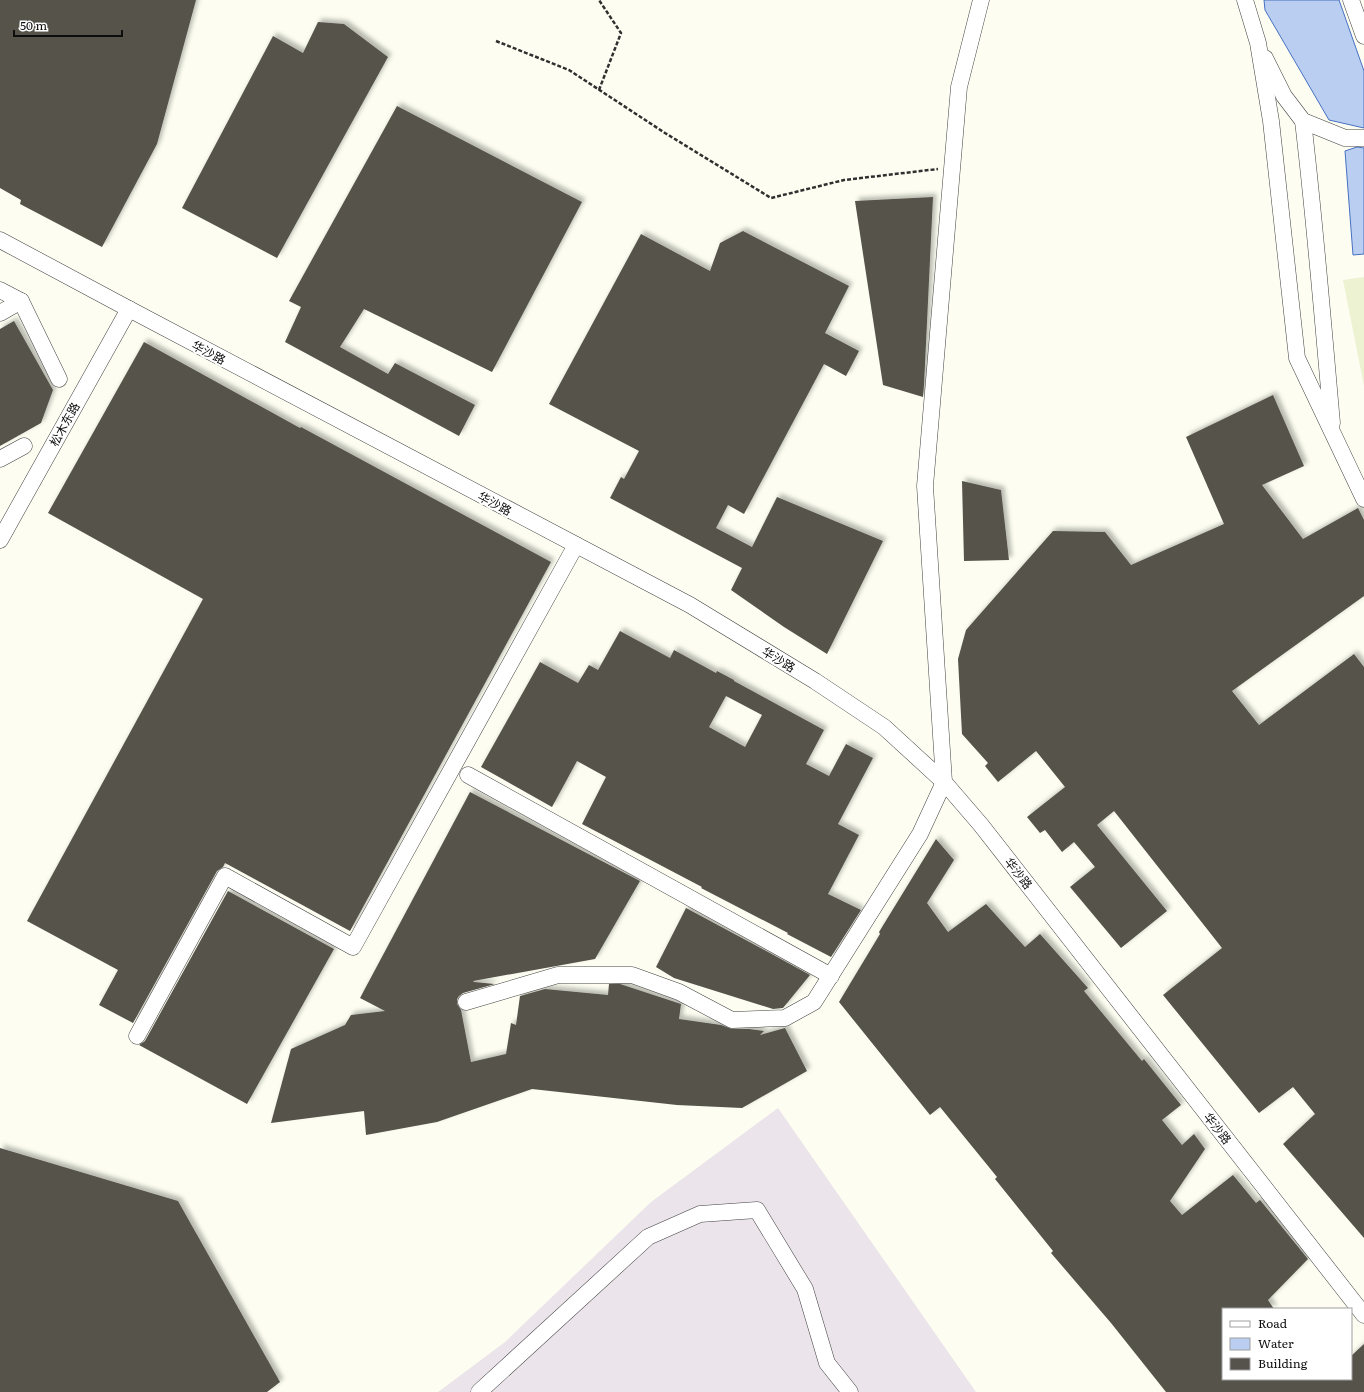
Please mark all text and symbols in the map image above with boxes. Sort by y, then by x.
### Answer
scale bar [14,12,122,38]
text: 50 m [20,16,47,34]
street label: 华沙路 [189,336,229,368]
street label: 松木东路 [44,399,84,449]
street label: 华沙路 [475,487,515,519]
street label: 华沙路 [759,642,799,676]
street label: 华沙路 [1001,853,1037,893]
street label: 华沙路 [1200,1108,1236,1148]
legend [1222,1308,1352,1380]
text: Road [1258,1314,1288,1332]
text: Water [1258,1334,1294,1352]
text: Building [1258,1354,1308,1372]

